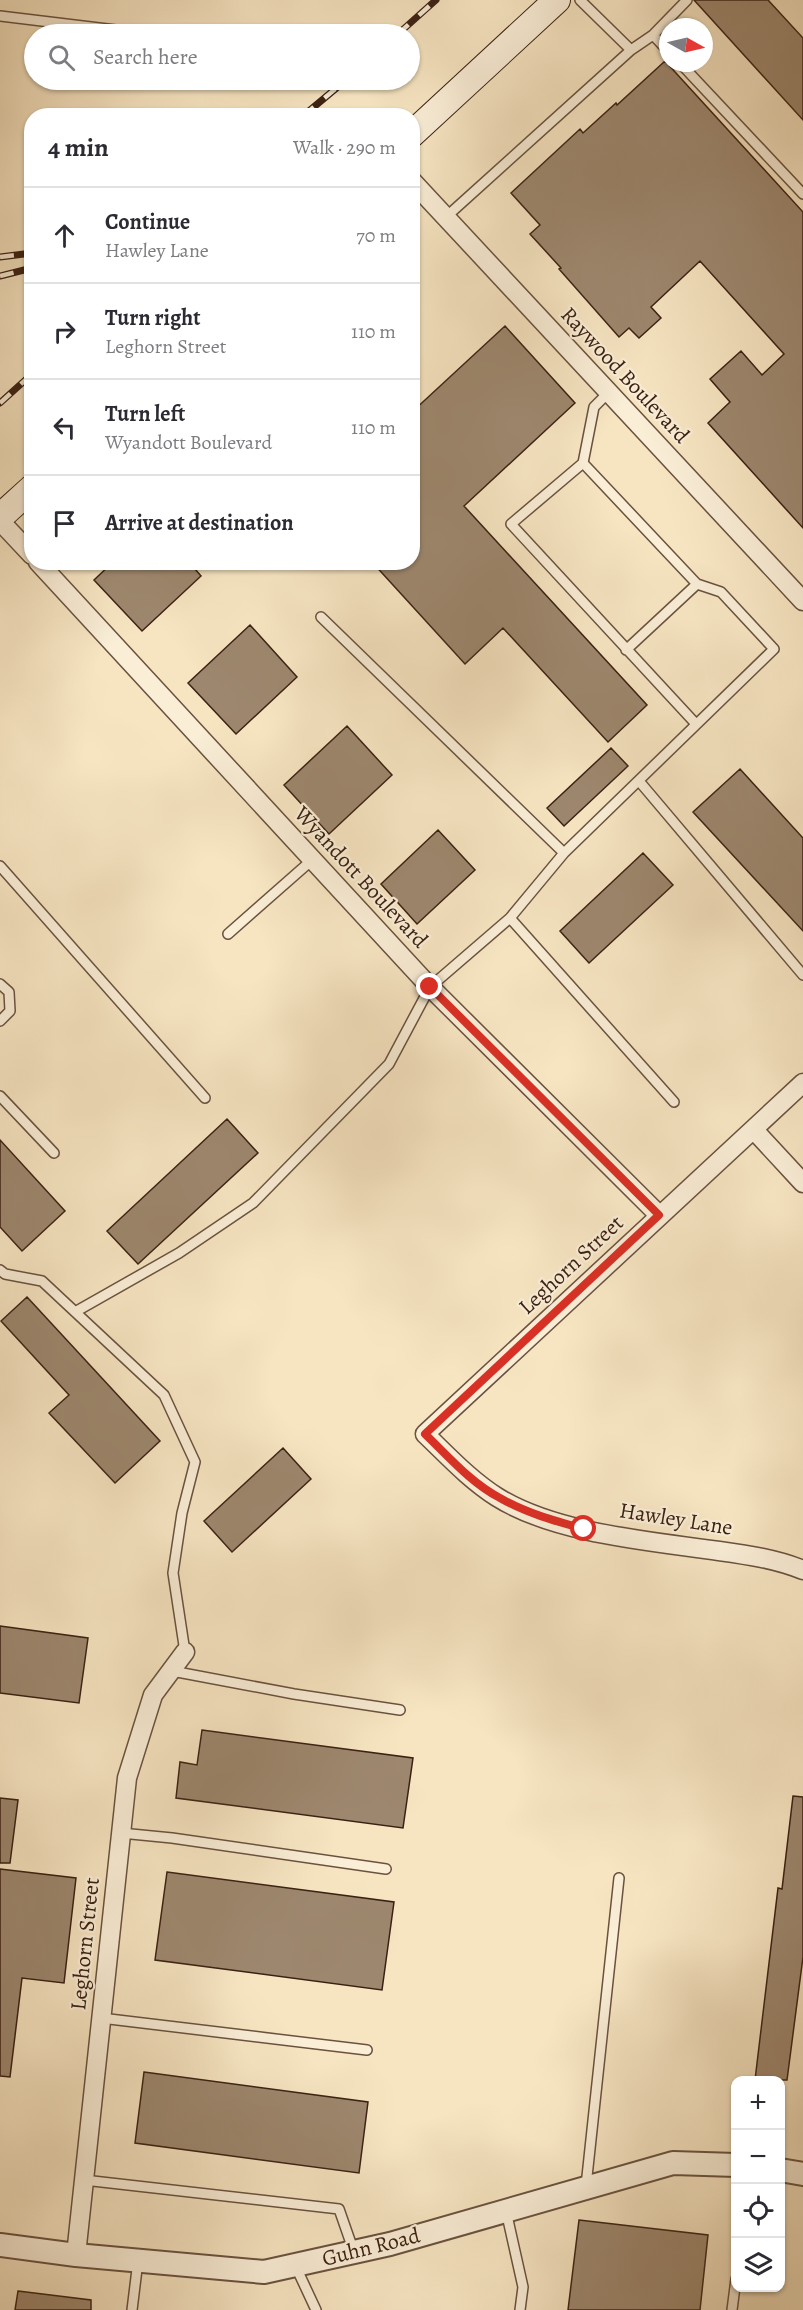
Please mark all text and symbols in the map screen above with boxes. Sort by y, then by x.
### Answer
north arrow [659,18,713,72]
search box [24,24,420,90]
icon: search [45,41,78,74]
text: Search here [93,42,198,72]
text: 4 min [48,130,109,165]
text: Walk · 290 m [293,134,396,161]
text: Continue [105,207,190,237]
icon: ahead [48,219,81,252]
text: 70 m [356,222,396,249]
text: Hawley Lane [105,237,209,264]
street label: Raywood Boulevard [554,300,696,450]
text: Turn right [105,303,201,333]
icon: right [48,315,81,348]
text: 110 m [351,318,396,345]
text: Leghorn Street [105,333,226,360]
text: Turn left [105,399,185,429]
icon: left [48,411,81,444]
text: 110 m [351,414,396,441]
text: Wyandott Boulevard [105,429,272,456]
icon: arrive [48,507,81,540]
text: Arrive at destination [105,508,294,538]
street label: Wyandott Boulevard [287,799,435,955]
route end [416,973,442,999]
street label: Leghorn Street [512,1209,630,1321]
street label: Hawley Lane [617,1495,735,1543]
route start [570,1515,596,1541]
street label: Leghorn Street [63,1876,107,2012]
map controls [731,2076,785,2292]
button: + [731,2076,785,2130]
button: − [731,2130,785,2184]
button: locate [731,2184,785,2238]
street label: Guhn Road [319,2220,423,2274]
button: layers [731,2238,785,2292]

